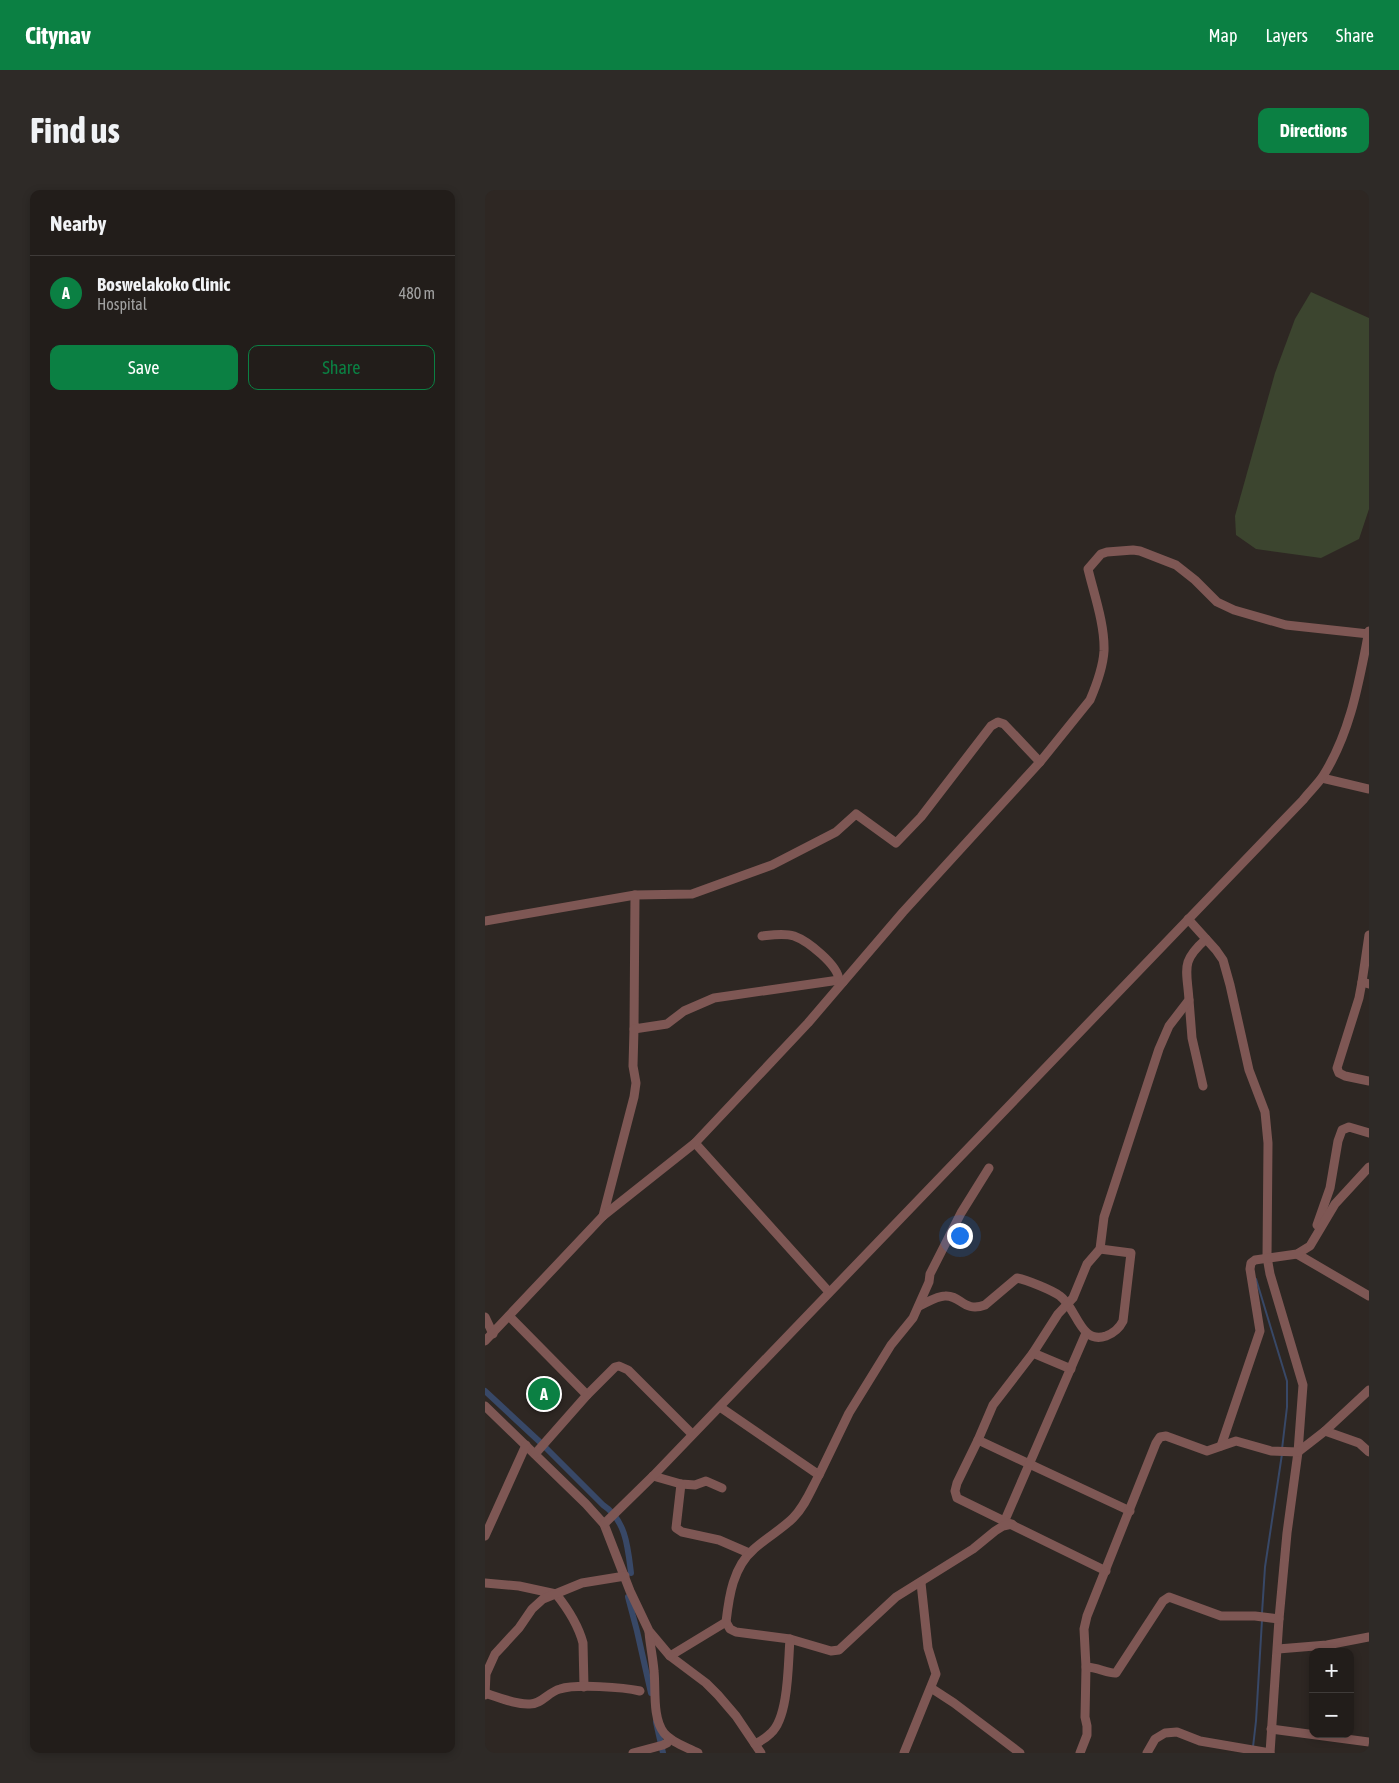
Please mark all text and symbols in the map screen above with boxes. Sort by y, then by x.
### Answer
text: Citynav [25,22,91,49]
text: Map [1208,25,1237,46]
text: Layers [1265,25,1308,46]
text: Share [1336,25,1374,46]
button: Directions [1258,108,1369,153]
text: Find us [30,110,120,150]
text: Nearby [50,211,106,235]
text: Boswelakoko Clinic [97,273,230,295]
text: A [62,284,70,302]
text: 480 m [399,284,435,302]
text: Hospital [97,295,147,313]
button: Save [50,345,238,390]
button: Share [248,345,435,390]
your location [947,1223,973,1249]
pin: A [528,1375,560,1413]
map controls [1309,1648,1354,1738]
button: + [1309,1648,1354,1693]
button: − [1309,1693,1354,1738]

